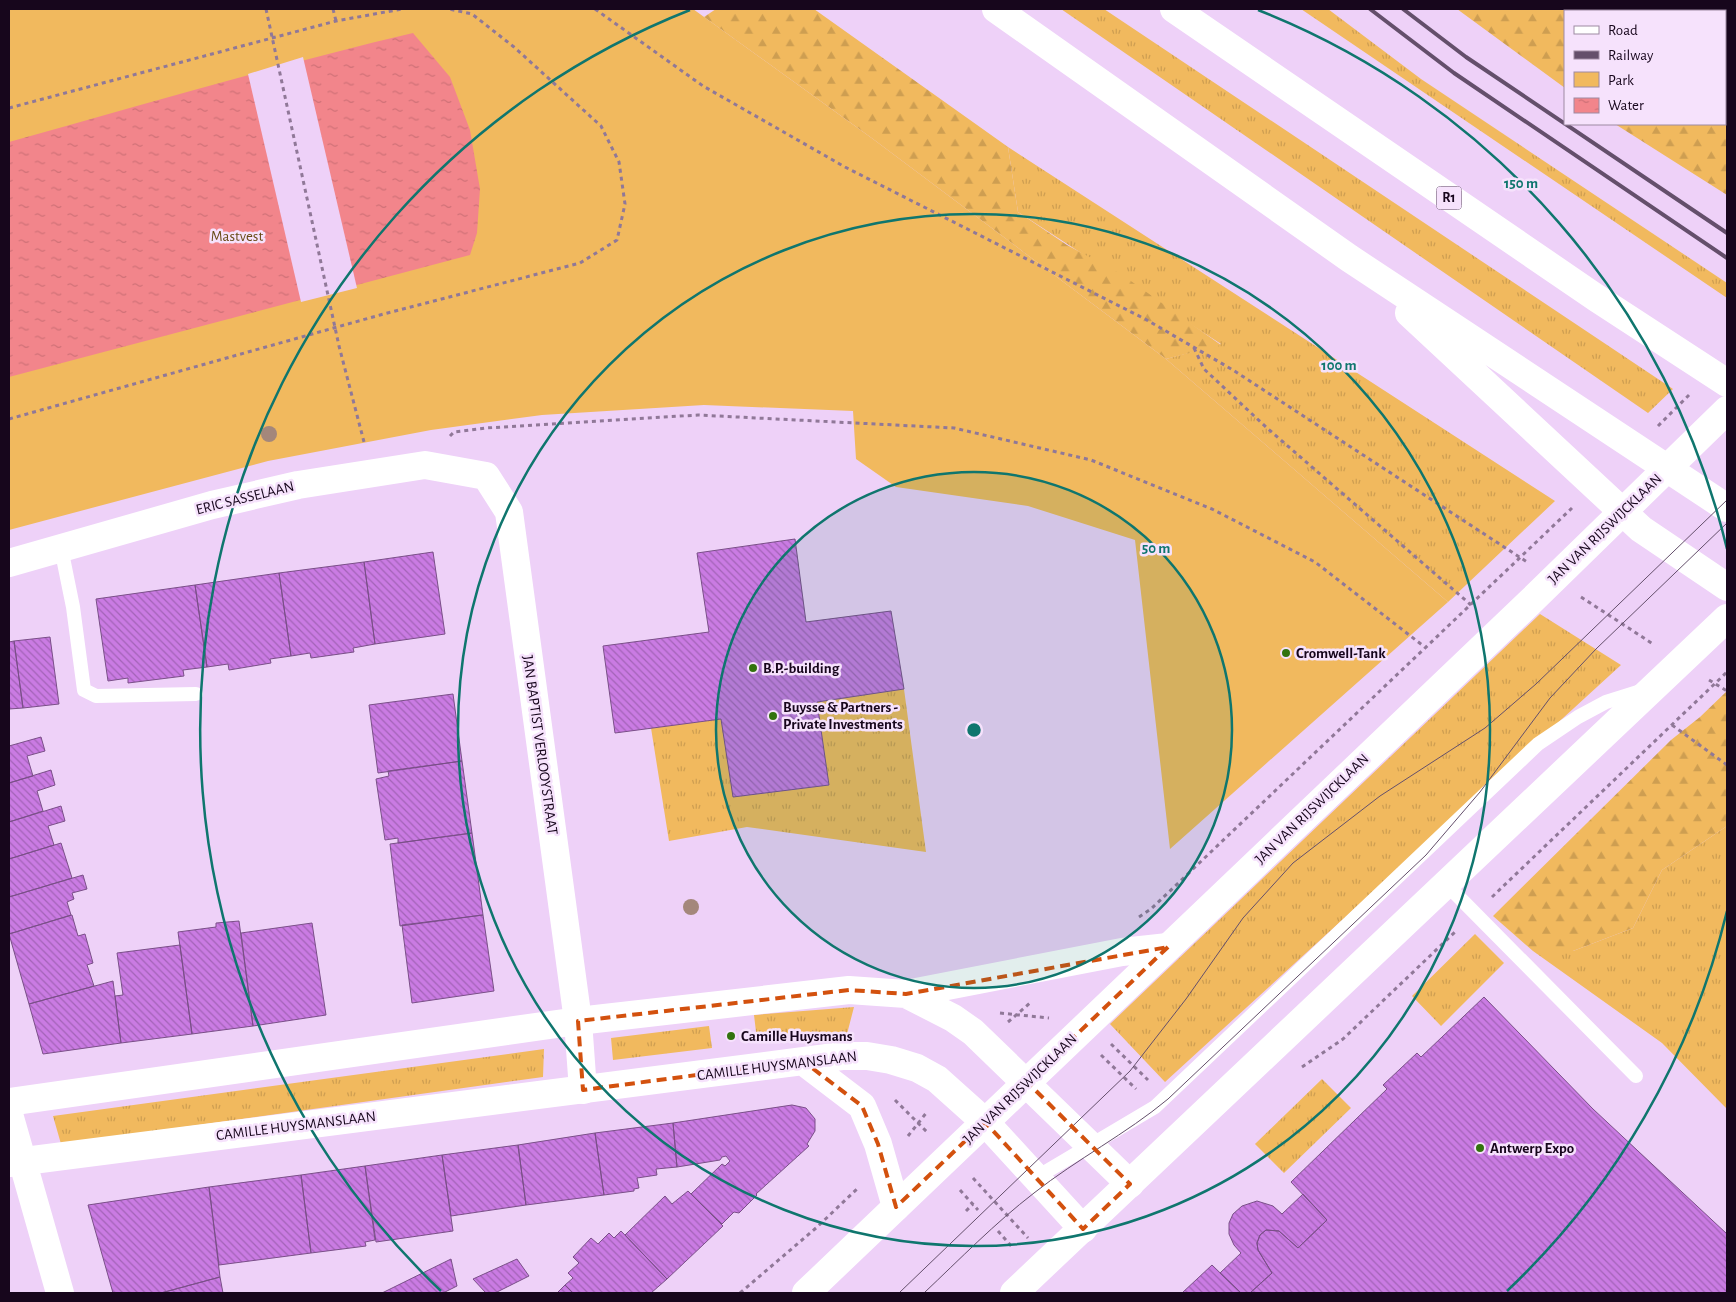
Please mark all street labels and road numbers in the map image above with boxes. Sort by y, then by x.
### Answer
road number: R1 [1436,187,1462,210]
street label: JAN VAN RIJSWIJCKLAAN [1545,471,1665,587]
street label: ERIC SASSELAAN [194,479,296,517]
street label: JAN BAPTIST VERLOOYSTRAAT [520,654,560,836]
street label: JAN VAN RIJSWIJCKLAAN [1252,751,1372,867]
street label: JAN VAN RIJSWIJCKLAAN [960,1031,1080,1147]
street label: CAMILLE HUYSMANSLAAN [696,1049,858,1083]
street label: CAMILLE HUYSMANSLAAN [215,1109,377,1143]

